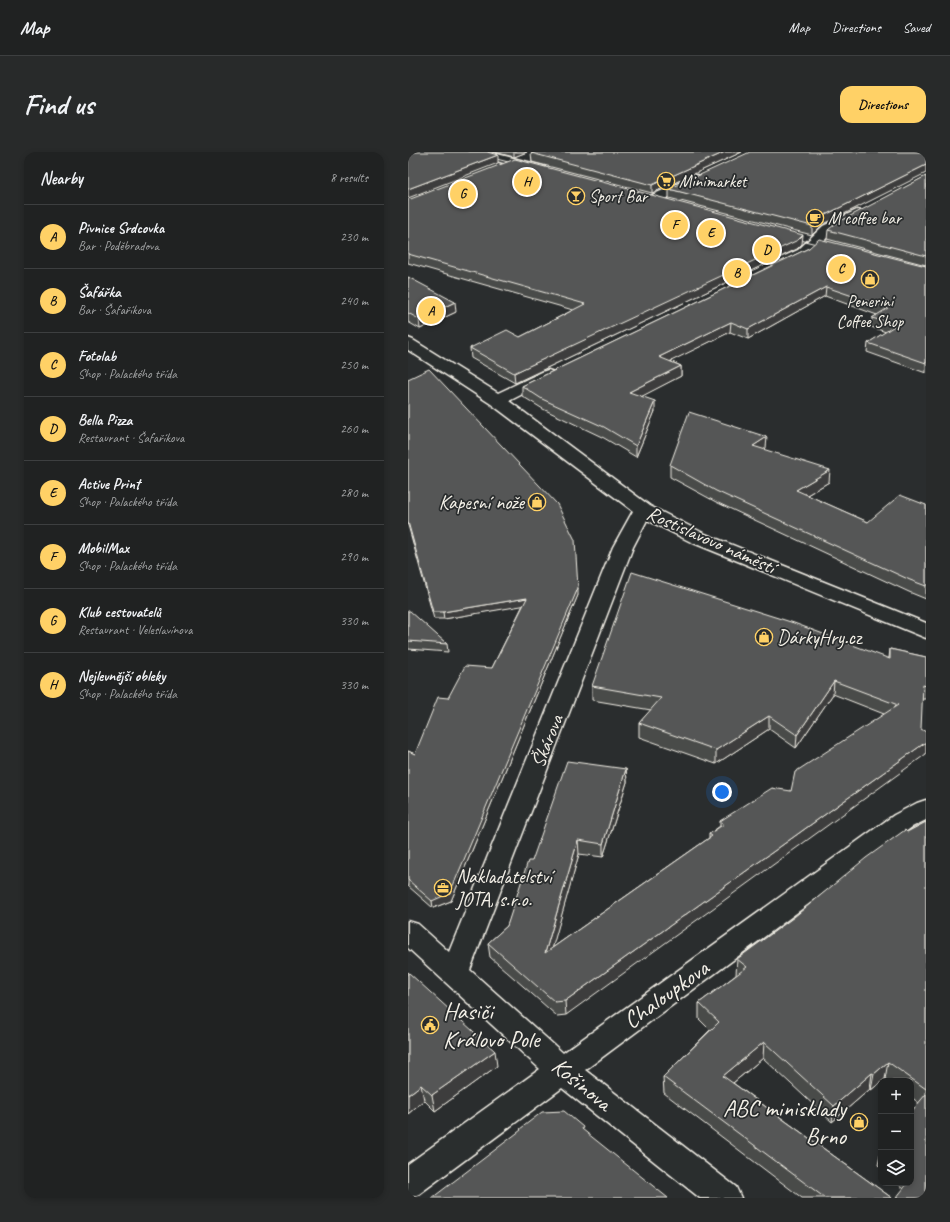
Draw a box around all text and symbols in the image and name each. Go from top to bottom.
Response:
text: Map [20,16,50,40]
text: Map [789,19,810,36]
text: Directions [832,19,881,36]
text: Saved [903,19,930,36]
button: Directions [840,86,926,123]
text: Find us [24,87,94,122]
pin: H [514,167,540,197]
text: Nearby [40,168,83,189]
text: 8 results [330,170,368,186]
supermarket icon: Minimarket [656,171,676,191]
place label: Minimarket [679,171,749,192]
pin: G [450,179,476,209]
bar icon: Sport Bar [566,186,586,206]
place label: Sport Bar [589,186,649,207]
cafe icon: M coffee bar [805,208,825,228]
place label: M coffee bar [828,208,903,229]
pin: F [662,210,688,240]
pin: E [698,218,724,248]
text: Pivnice Srdcovka [78,219,164,238]
text: A [50,229,56,245]
text: 230 m [340,229,368,245]
pin: D [754,235,780,265]
text: Bar · Poděbradova [78,238,159,254]
pin: C [828,254,854,284]
pin: B [724,258,750,288]
shop icon: Penerini Coffee Shop [860,269,880,289]
text: Šafářka [78,283,121,302]
place label: Penerini Coffee Shop [837,291,905,332]
text: B [50,293,56,309]
text: 240 m [340,293,368,309]
pin: A [418,296,444,326]
text: Bar · Šafaříkova [78,302,151,318]
text: Fotolab [78,347,116,366]
text: C [50,357,56,373]
text: 250 m [340,357,368,373]
text: Shop · Palackého třída [78,366,177,382]
text: Bella Pizza [78,411,132,430]
text: D [49,421,57,437]
text: 260 m [340,421,368,437]
text: Restaurant · Šafaříkova [78,430,184,446]
text: Active Print [78,475,140,494]
text: E [50,485,56,501]
text: 280 m [340,485,368,501]
place label: Kapesní nože [439,490,525,515]
shop icon: Kapesní nože [527,492,547,512]
text: Shop · Palackého třída [78,494,177,510]
street label: Rostislavovo náměstí [643,501,783,581]
text: MobilMax [78,539,129,558]
text: F [50,549,56,565]
text: 290 m [340,549,368,565]
text: Shop · Palackého třída [78,558,177,574]
text: Klub cestovatelů [78,603,161,622]
text: G [50,613,56,629]
text: 330 m [340,613,368,629]
text: Restaurant · Veleslavínova [78,622,192,638]
place label: DárkyHry.cz [777,625,863,650]
shop icon: DárkyHry.cz [754,627,774,647]
text: Nejlevnější obleky [78,667,165,686]
text: H [49,677,57,693]
text: 330 m [340,677,368,693]
text: Shop · Palackého třída [78,686,177,702]
street label: Škárova [525,709,570,771]
your location [712,782,732,802]
place label: Nakladatelství JOTA, s.r.o. [455,864,556,912]
office icon: Nakladatelství JOTA, s.r.o. [433,878,453,898]
street label: Chaloupkova [617,952,716,1035]
place label: Hasiči Královo Pole [443,996,542,1054]
public building icon: Hasiči Královo Pole [420,1015,440,1035]
street label: Košinova [546,1051,620,1119]
map controls [878,1078,914,1186]
button: + [878,1078,914,1114]
place label: ABC minisklady Brno [723,1093,848,1151]
shop icon: ABC minisklady Brno [849,1112,869,1132]
button: − [878,1114,914,1150]
button: layers [878,1150,914,1186]

